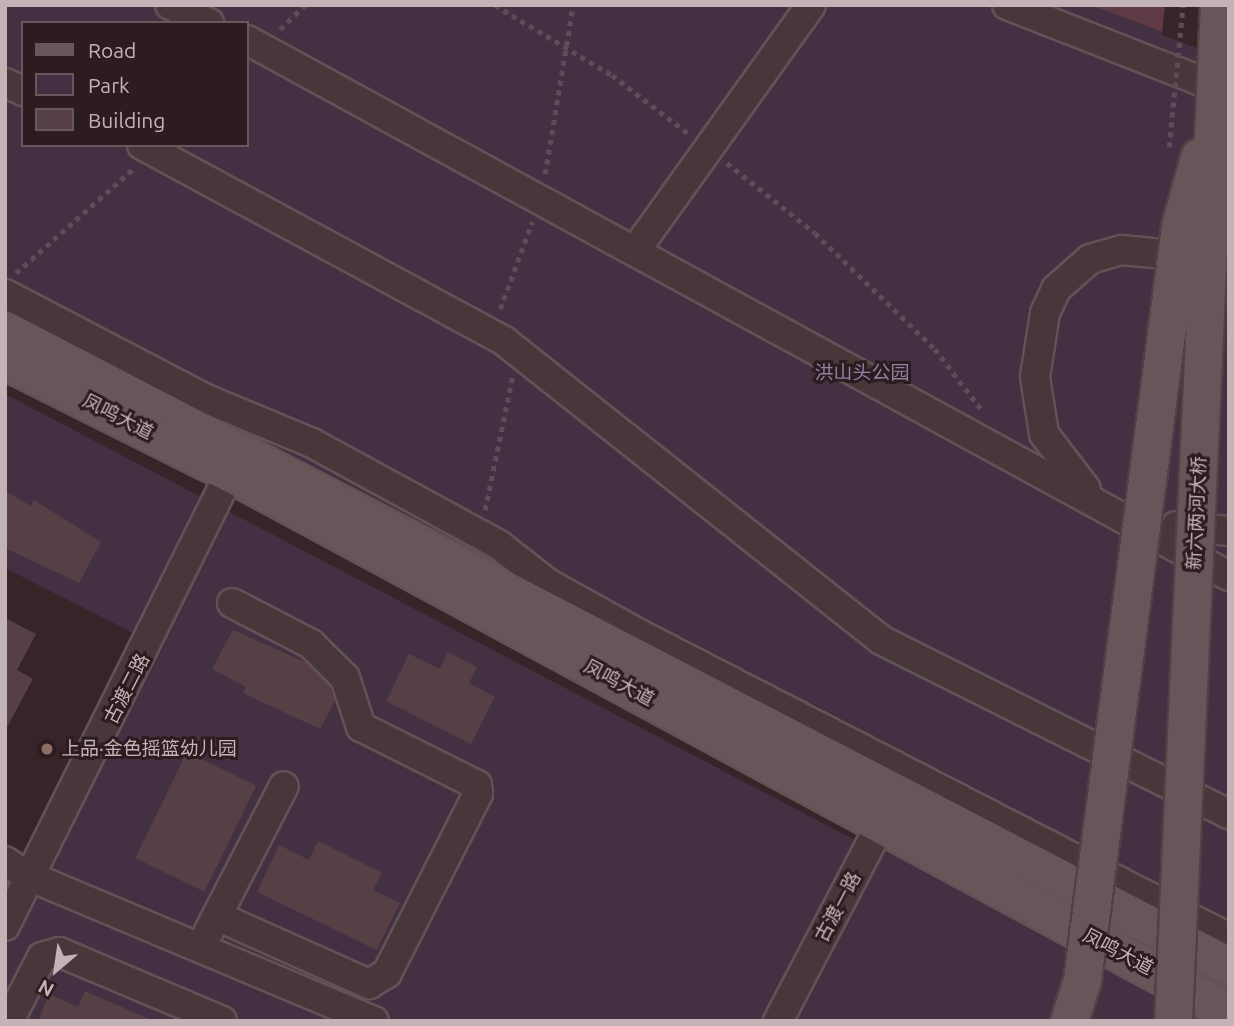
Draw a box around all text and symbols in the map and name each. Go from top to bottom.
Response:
legend [21,21,248,147]
text: Road [88,38,136,62]
text: Park [88,73,130,97]
text: Building [88,108,165,132]
park label: 洪山头公园 [815,362,909,384]
street label: 凤鸣大道 [79,390,157,444]
street label: 新六两河大桥 [1183,455,1211,571]
street label: 古渡二路 [100,650,154,728]
street label: 凤鸣大道 [580,655,658,711]
place label: 上品·金色摇篮幼儿园 [61,738,237,760]
marker: 上品·金色摇篮幼儿园 [39,741,55,757]
street label: 古渡一路 [810,868,866,946]
street label: 凤鸣大道 [1079,924,1157,980]
north arrow [21,935,91,1005]
text: N [34,975,57,1001]

